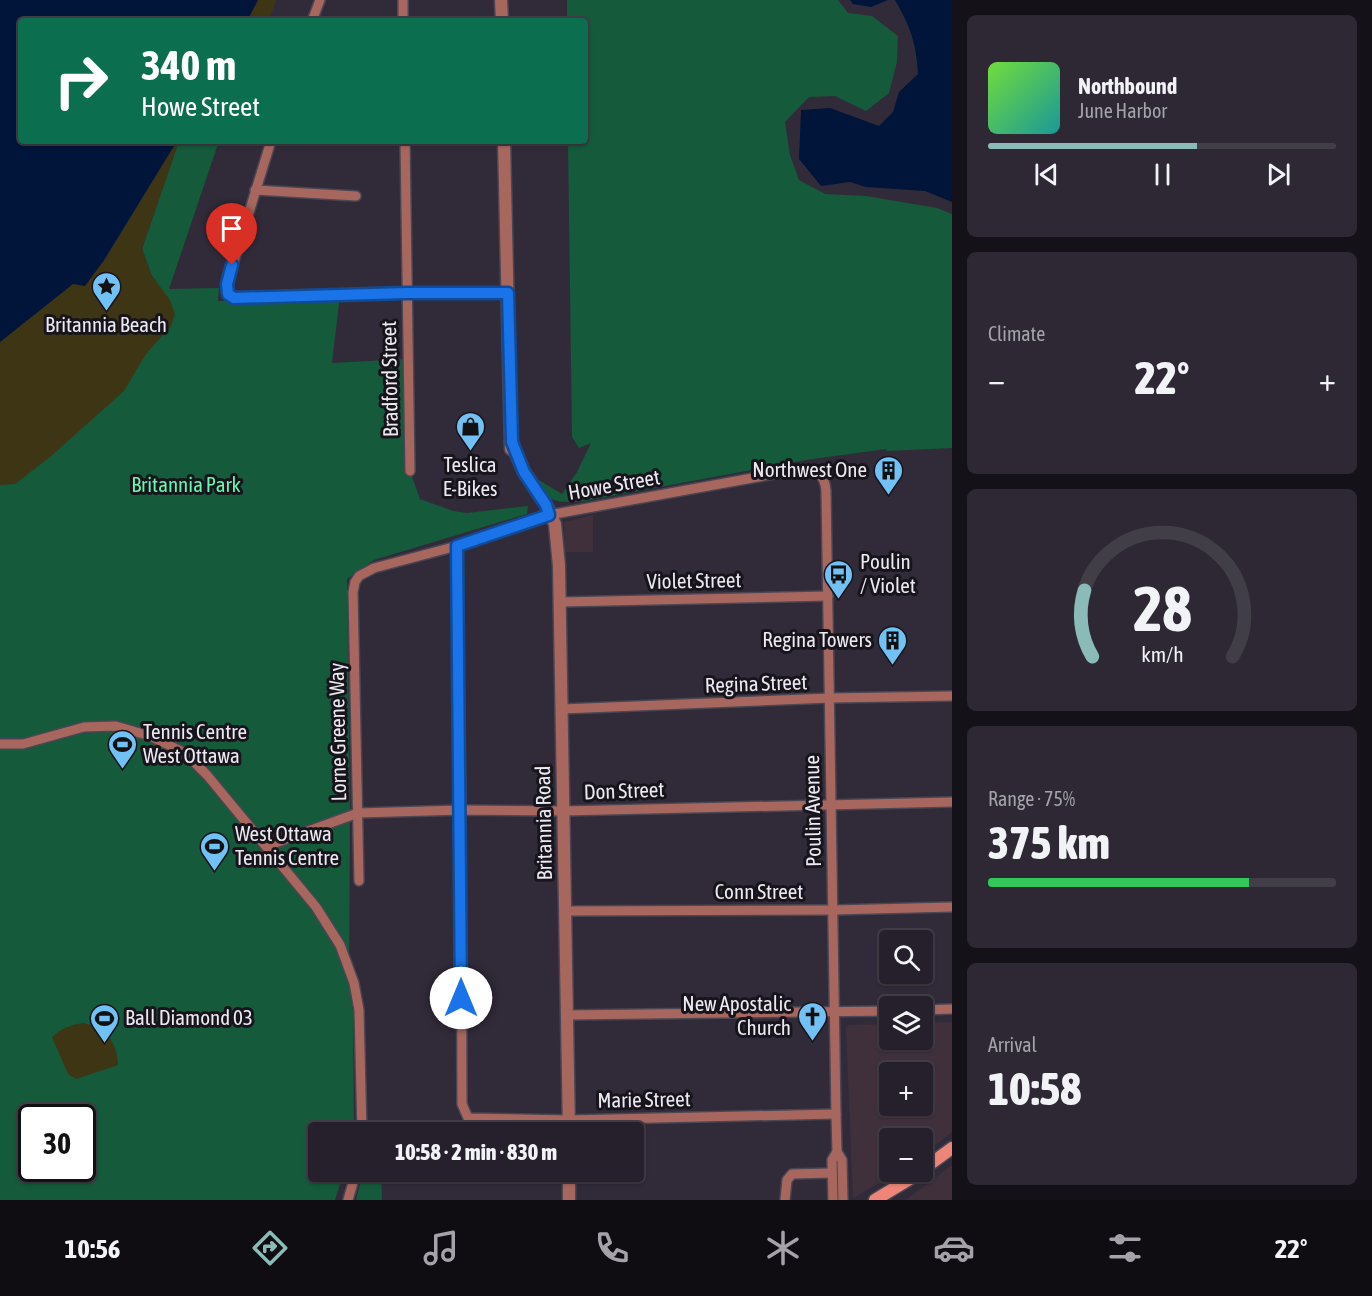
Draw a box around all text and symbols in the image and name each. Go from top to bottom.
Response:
text: 340 m [141,41,236,89]
icon: right [42,42,120,120]
text: Northbound [1078,73,1177,99]
text: Howe Street [141,91,260,122]
text: June Harbor [1078,99,1167,122]
icon: previous [1030,158,1063,191]
icon: pause [1146,158,1179,191]
icon: next [1262,158,1295,191]
pin [206,203,257,265]
icon: arrive [215,212,248,245]
place icon: Britannia Beach [90,270,122,312]
place label: Britannia Beach [45,312,167,336]
street label: Bradford Street [376,321,402,437]
text: Climate [988,322,1045,345]
text: 22° [1135,352,1189,404]
text: − [988,360,1005,398]
text: + [1319,360,1336,398]
shop icon: Teslica E-Bikes [454,410,486,452]
place label: Teslica E-Bikes [443,452,497,500]
building icon: Northwest One [872,454,904,496]
place label: Northwest One [752,457,867,481]
street label: Howe Street [566,464,662,504]
park label: Britannia Park [131,472,241,496]
place label: Poulin / Violet [860,549,916,597]
bus stop icon: Poulin / Violet [823,558,855,600]
street label: Violet Street [646,567,742,593]
text: 28 [1133,573,1191,644]
building icon: Regina Towers [877,624,909,666]
place label: Regina Towers [762,627,872,651]
text: km/h [1141,642,1183,667]
street label: Lorne Greene Way [324,662,350,802]
street label: Regina Street [704,669,808,697]
place label: Tennis Centre West Ottawa [143,719,247,767]
sports icon: Tennis Centre West Ottawa [106,728,138,770]
street label: Poulin Avenue [799,755,825,867]
street label: Britannia Road [530,765,556,881]
street label: Don Street [583,777,665,803]
text: Range · 75% [988,787,1075,810]
text: 375 km [988,817,1110,869]
place label: West Ottawa Tennis Centre [235,821,339,869]
sports icon: West Ottawa Tennis Centre [198,830,230,872]
street label: Conn Street [715,879,803,903]
map controls [879,930,933,1182]
button: search [879,930,933,984]
position arrow [429,966,493,1030]
place label: New Apostalic Church [682,991,791,1039]
button: layers [879,996,933,1050]
church icon: New Apostalic Church [796,1000,828,1042]
sports icon: Ball Diamond 03 [88,1002,120,1044]
place label: Ball Diamond 03 [125,1005,253,1029]
text: Arrival [988,1033,1037,1056]
button: + [879,1062,933,1116]
text: 10:58 [988,1063,1082,1115]
street label: Marie Street [597,1086,691,1112]
speed limit sign: 30 [18,1104,96,1182]
button: − [879,1128,933,1182]
text: 10:58 · 2 min · 830 m [395,1139,557,1165]
icon: directions [249,1227,291,1269]
icon: music [420,1227,462,1269]
icon: phone [591,1227,633,1269]
icon: climate [762,1227,804,1269]
icon: car [933,1227,975,1269]
icon: filters [1104,1227,1146,1269]
text: 10:56 [64,1233,121,1264]
text: 22° [1275,1233,1308,1264]

